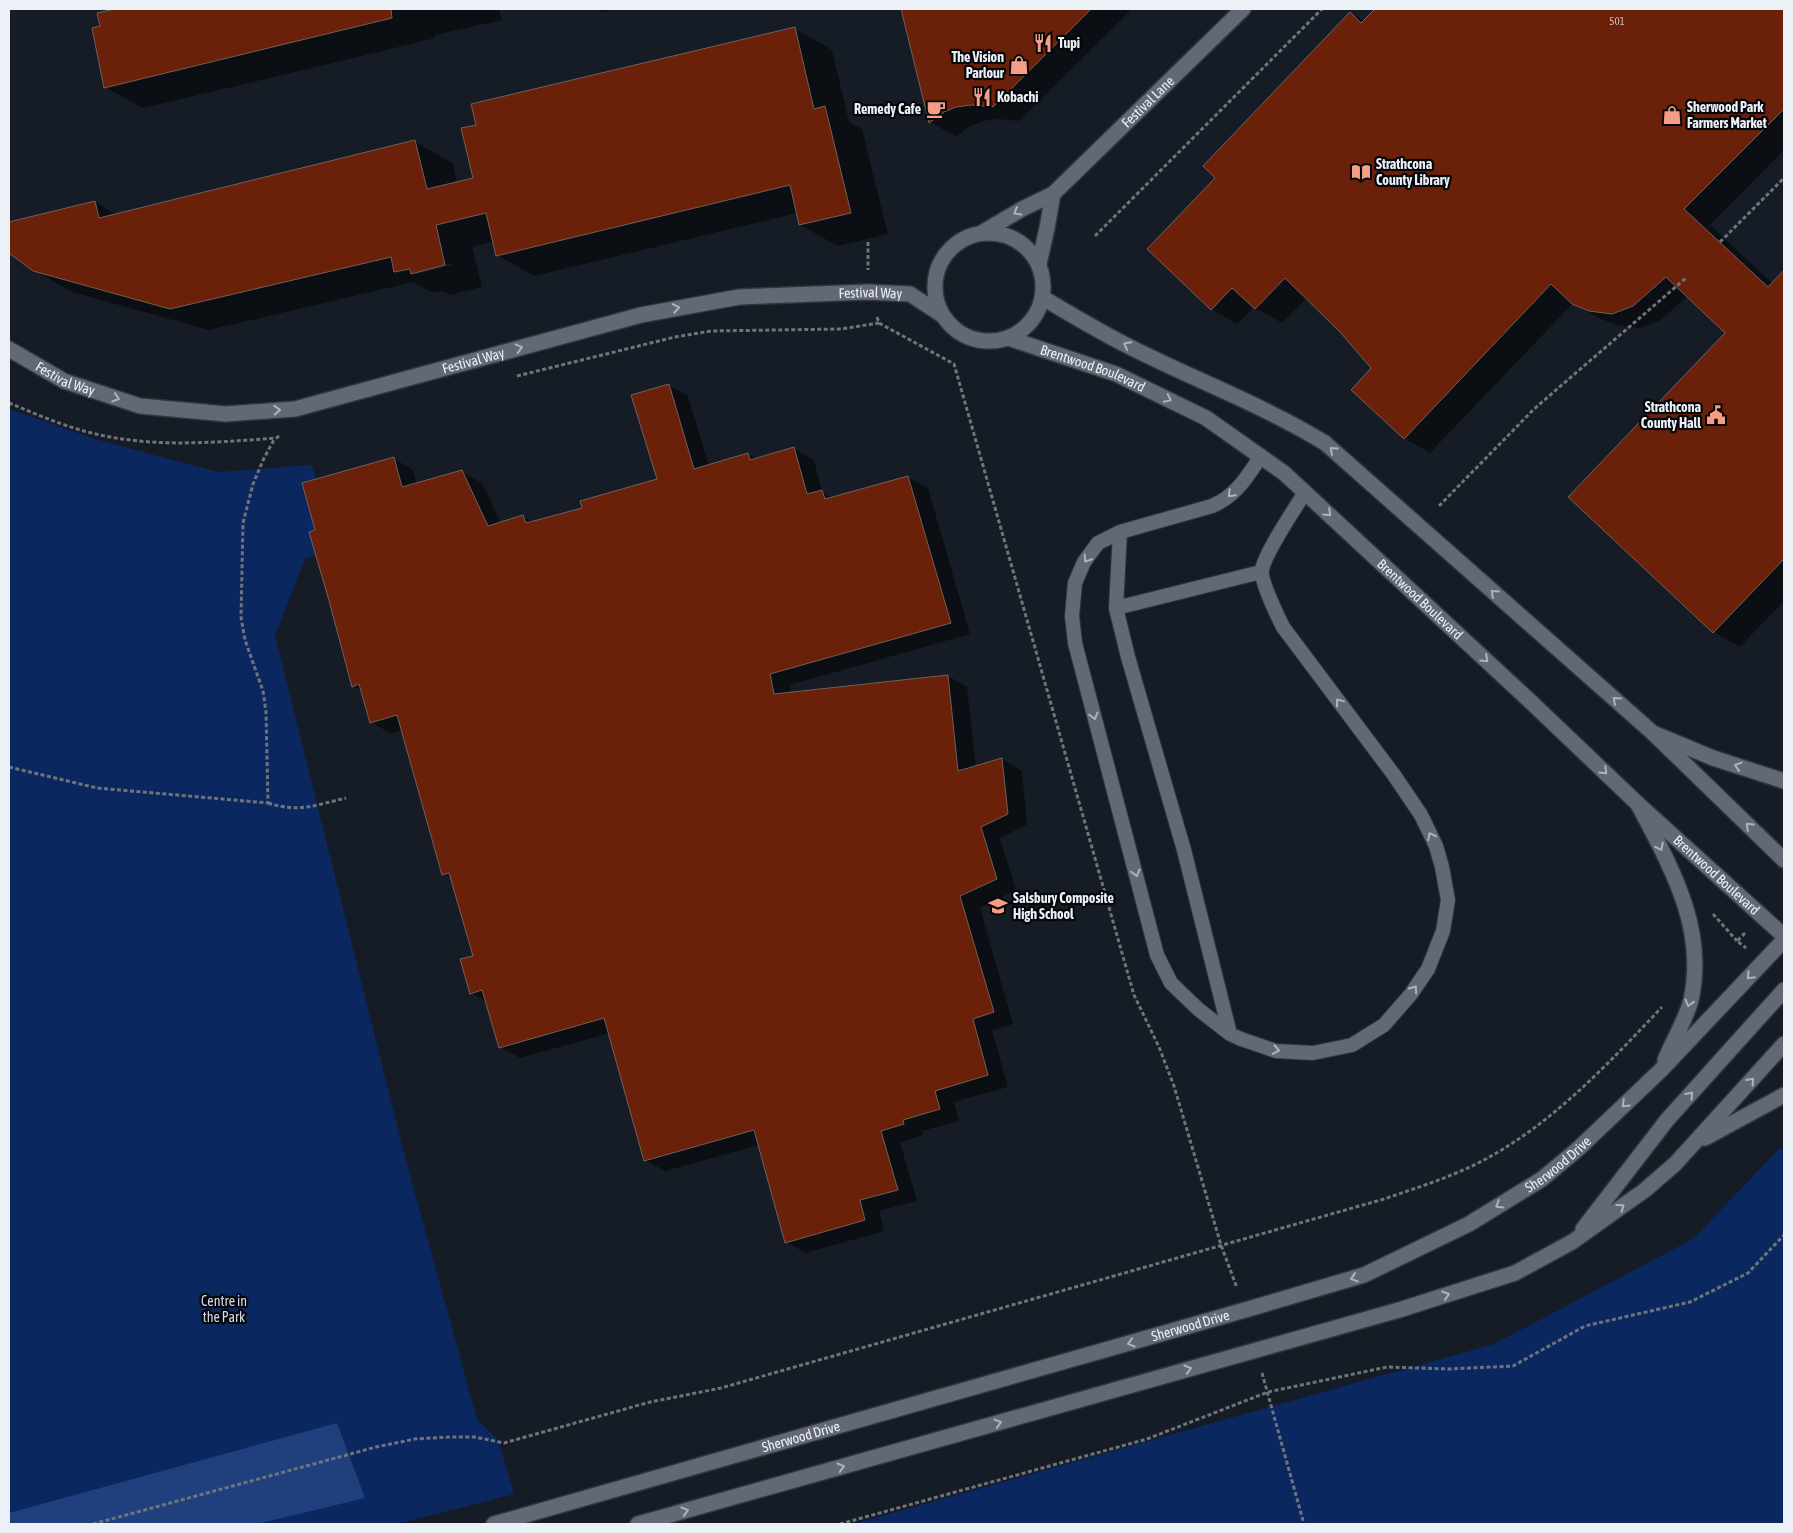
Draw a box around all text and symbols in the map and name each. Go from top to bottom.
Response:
house number: 501 [1609,15,1625,27]
restaurant icon: Tupi [1032,32,1054,54]
place label: Tupi [1058,35,1080,51]
place label: The Vision Parlour [951,49,1005,81]
shop icon: The Vision Parlour [1008,54,1030,76]
street label: Festival Lane [1118,73,1177,131]
restaurant icon: Kobachi [971,86,993,108]
place label: Kobachi [997,89,1039,105]
cafe icon: Remedy Cafe [925,98,947,120]
place label: Sherwood Park Farmers Market [1687,99,1767,131]
place label: Remedy Cafe [854,101,921,117]
shop icon: Sherwood Park Farmers Market [1661,104,1683,126]
place label: Strathcona County Library [1376,156,1450,188]
library icon: Strathcona County Library [1350,161,1372,183]
one-way arrow [1014,206,1023,216]
street label: Festival Way [838,284,903,302]
one-way arrow [672,304,681,314]
street label: Brentwood Boulevard [1038,341,1148,395]
one-way arrow [1123,341,1132,351]
street label: Festival Way [440,344,506,377]
one-way arrow [514,344,522,354]
street label: Festival Way [33,358,97,399]
one-way arrow [112,392,120,402]
one-way arrow [1163,393,1172,403]
place label: Strathcona County Hall [1641,399,1701,431]
public building icon: Strathcona County Hall [1705,404,1727,426]
one-way arrow [273,405,281,416]
one-way arrow [1330,447,1339,456]
one-way arrow [1228,488,1237,497]
one-way arrow [1322,507,1331,516]
one-way arrow [1084,553,1093,563]
street label: Brentwood Boulevard [1374,556,1466,643]
one-way arrow [1491,590,1500,599]
one-way arrow [1480,653,1489,662]
one-way arrow [1613,697,1622,706]
one-way arrow [1337,699,1345,708]
one-way arrow [1089,711,1099,719]
one-way arrow [1734,762,1742,772]
one-way arrow [1598,765,1607,774]
one-way arrow [1746,823,1755,832]
one-way arrow [1427,832,1437,841]
street label: Brentwood Boulevard [1670,832,1763,918]
one-way arrow [1654,842,1664,851]
one-way arrow [1130,869,1140,877]
place label: Salsbury Composite High School [1013,890,1114,922]
school or university icon: Salsbury Composite High School [987,895,1009,917]
one-way arrow [1747,970,1756,979]
one-way arrow [1408,985,1417,994]
one-way arrow [1685,998,1695,1006]
one-way arrow [1271,1044,1280,1055]
one-way arrow [1745,1078,1754,1087]
one-way arrow [1684,1091,1693,1100]
one-way arrow [1622,1098,1631,1107]
street label: Sherwood Drive [1522,1133,1594,1196]
one-way arrow [1496,1199,1505,1209]
one-way arrow [1615,1205,1624,1213]
one-way arrow [1351,1272,1359,1282]
one-way arrow [1441,1291,1449,1301]
park label: Centre in the Park [201,1293,247,1325]
street label: Sherwood Drive [1149,1307,1231,1344]
one-way arrow [1127,1337,1136,1347]
one-way arrow [1184,1364,1192,1375]
street label: Sherwood Drive [760,1418,842,1455]
one-way arrow [993,1418,1001,1428]
one-way arrow [837,1462,845,1472]
one-way arrow [681,1506,690,1517]

